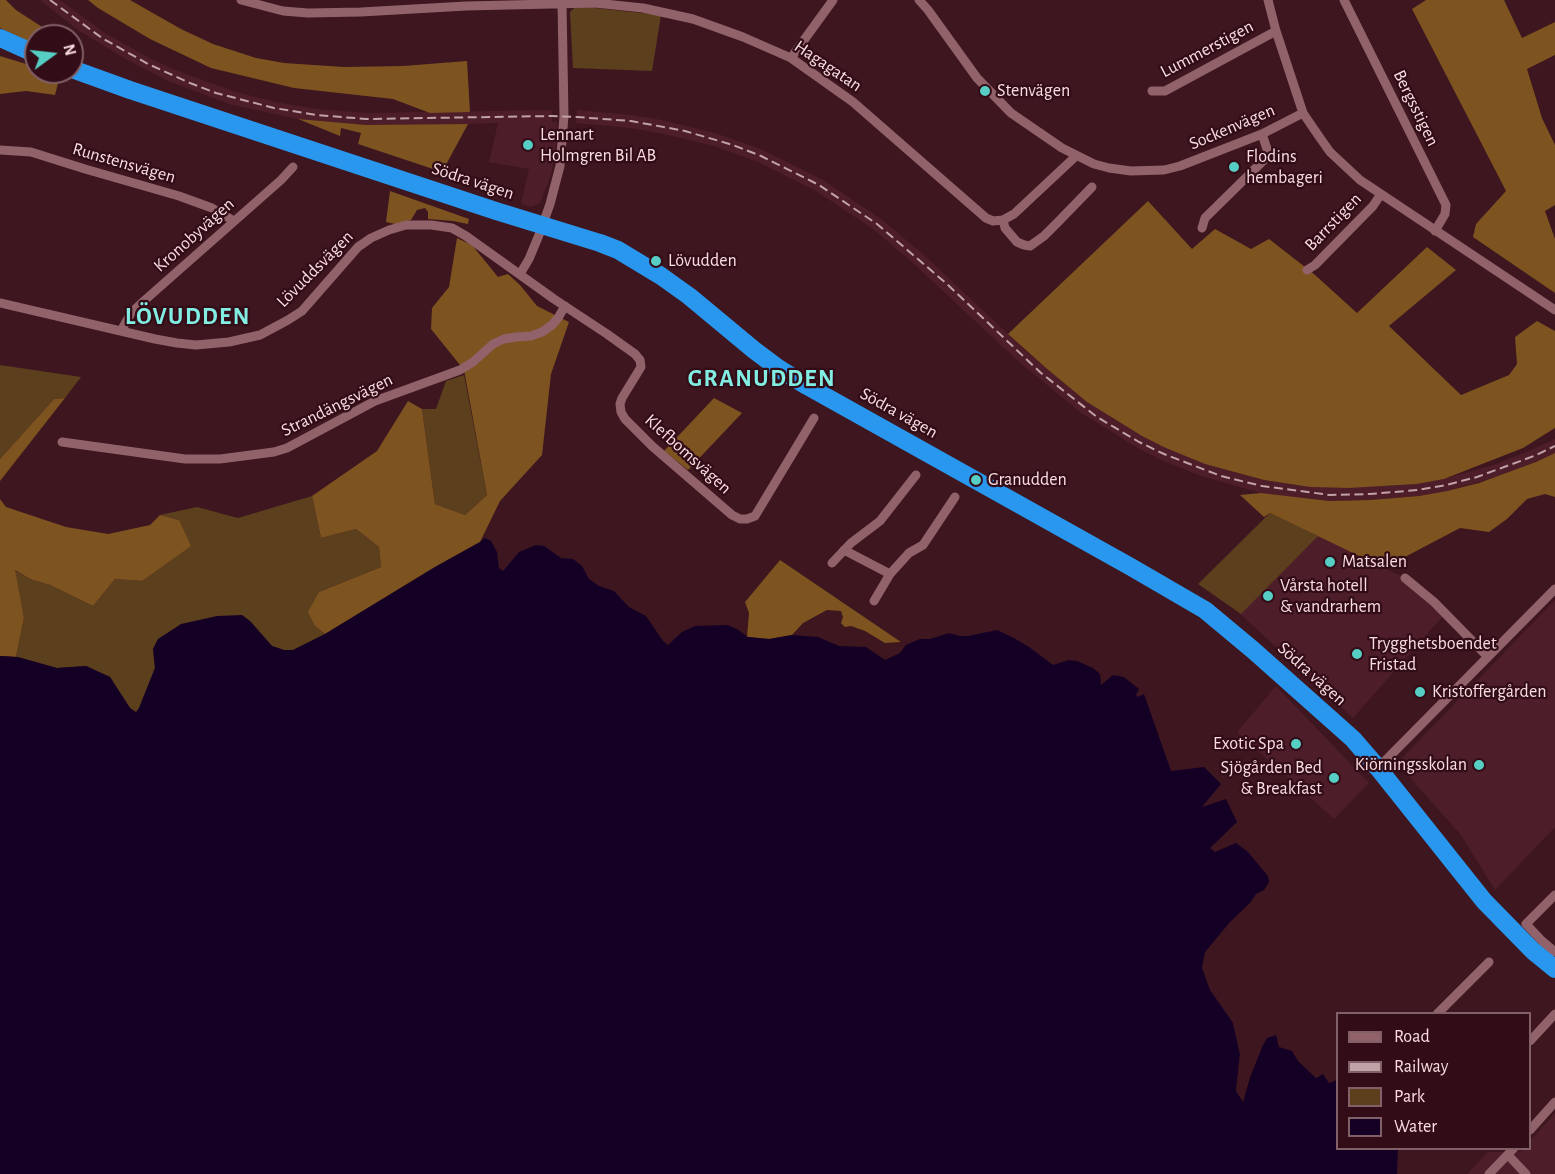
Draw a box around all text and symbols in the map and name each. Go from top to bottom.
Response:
street label: Lummerstigen [1157,15,1257,83]
north arrow [24,24,84,84]
street label: Hagagatan [790,35,866,97]
text: N [60,42,79,57]
street label: Bergsstigen [1388,66,1444,150]
place label: Stenvägen [997,80,1070,102]
marker: Stenvägen [978,84,992,98]
street label: Sockenvägen [1186,99,1278,155]
place label: Lennart Holmgren Bil AB [540,124,656,166]
street label: Runstensvägen [70,138,178,188]
marker: Lennart Holmgren Bil AB [521,138,535,152]
place label: Flodins hembageri [1246,146,1323,188]
street label: Södra vägen [429,158,517,204]
marker: Flodins hembageri [1227,160,1241,174]
street label: Barrstigen [1300,188,1366,256]
street label: Kronobyvägen [149,193,239,277]
street label: Lövuddsvägen [272,226,358,312]
place label: Lövudden [668,250,737,272]
marker: Lövudden [649,254,663,268]
district label: LÖVUDDEN [125,303,251,331]
district label: GRANUDDEN [688,365,836,393]
street label: Strandängsvägen [278,369,396,441]
street label: Södra vägen [857,383,941,443]
street label: Klefbomsvägen [640,409,736,499]
place label: Granudden [988,469,1067,491]
marker: Granudden [969,473,983,487]
place label: Matsalen [1342,551,1407,573]
marker: Matsalen [1323,555,1337,569]
place label: Vårsta hotell & vandrarhem [1280,575,1381,618]
marker: Vårsta hotell & vandrarhem [1261,589,1275,603]
place label: Trygghetsboendet Fristad [1369,633,1497,676]
street label: Södra vägen [1273,637,1351,711]
marker: Trygghetsboendet Fristad [1350,647,1364,661]
place label: Kristoffergården [1432,681,1547,703]
marker: Kristoffergården [1413,685,1427,699]
place label: Exotic Spa [1213,733,1284,755]
marker: Exotic Spa [1289,737,1303,751]
place label: Kiörningsskolan [1355,754,1467,776]
place label: Sjögården Bed & Breakfast [1221,757,1322,800]
marker: Kiörningsskolan [1472,758,1486,772]
marker: Sjögården Bed & Breakfast [1327,771,1341,785]
legend [1336,1012,1531,1150]
text: Road [1394,1028,1430,1046]
text: Railway [1394,1058,1448,1076]
text: Park [1394,1088,1425,1106]
text: Water [1394,1118,1437,1136]

